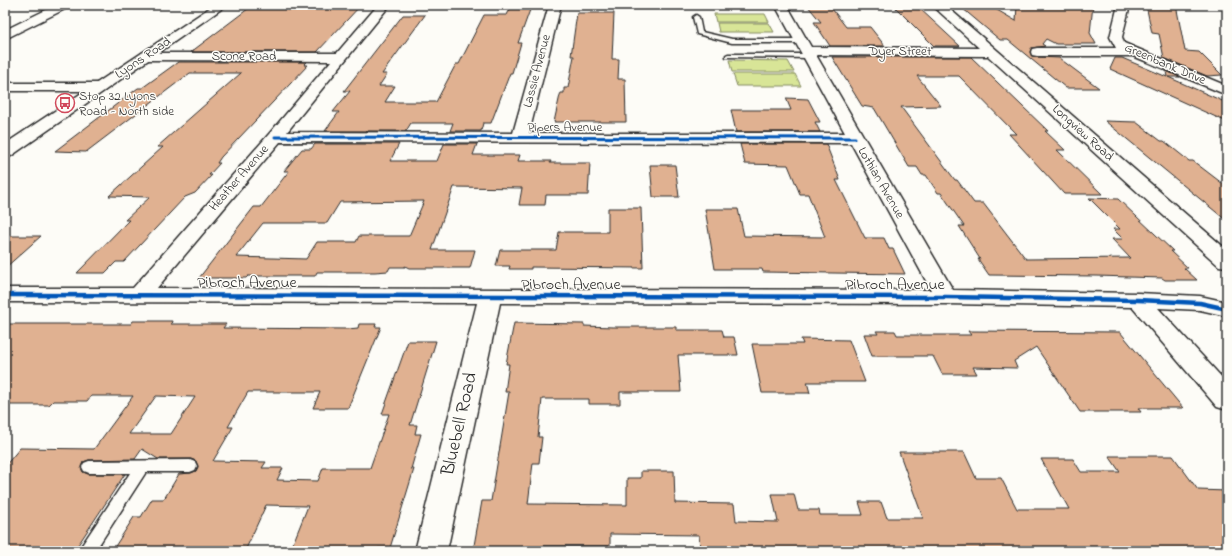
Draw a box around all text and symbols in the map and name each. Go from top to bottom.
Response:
street label: Lyons Road [111,32,176,85]
street label: Lassie Avenue [518,32,556,110]
street label: Greenbank Drive [1121,38,1209,90]
street label: Dyer Street [868,42,932,62]
street label: Scone Road [212,47,277,66]
place label: Stop 32 Lyons Road - North side [79,87,174,121]
bus stop icon: Stop 32 Lyons Road - North side [54,92,76,114]
street label: Longview Road [1047,100,1119,167]
street label: Pipers Avenue [528,118,603,137]
street label: Heather Avenue [205,140,273,216]
street label: Lothian Avenue [853,144,909,223]
street label: Pibroch Avenue [197,271,298,295]
street label: Pibroch Avenue [521,273,622,297]
street label: Pibroch Avenue [845,273,946,297]
street label: Bluebell Road [435,369,485,479]

